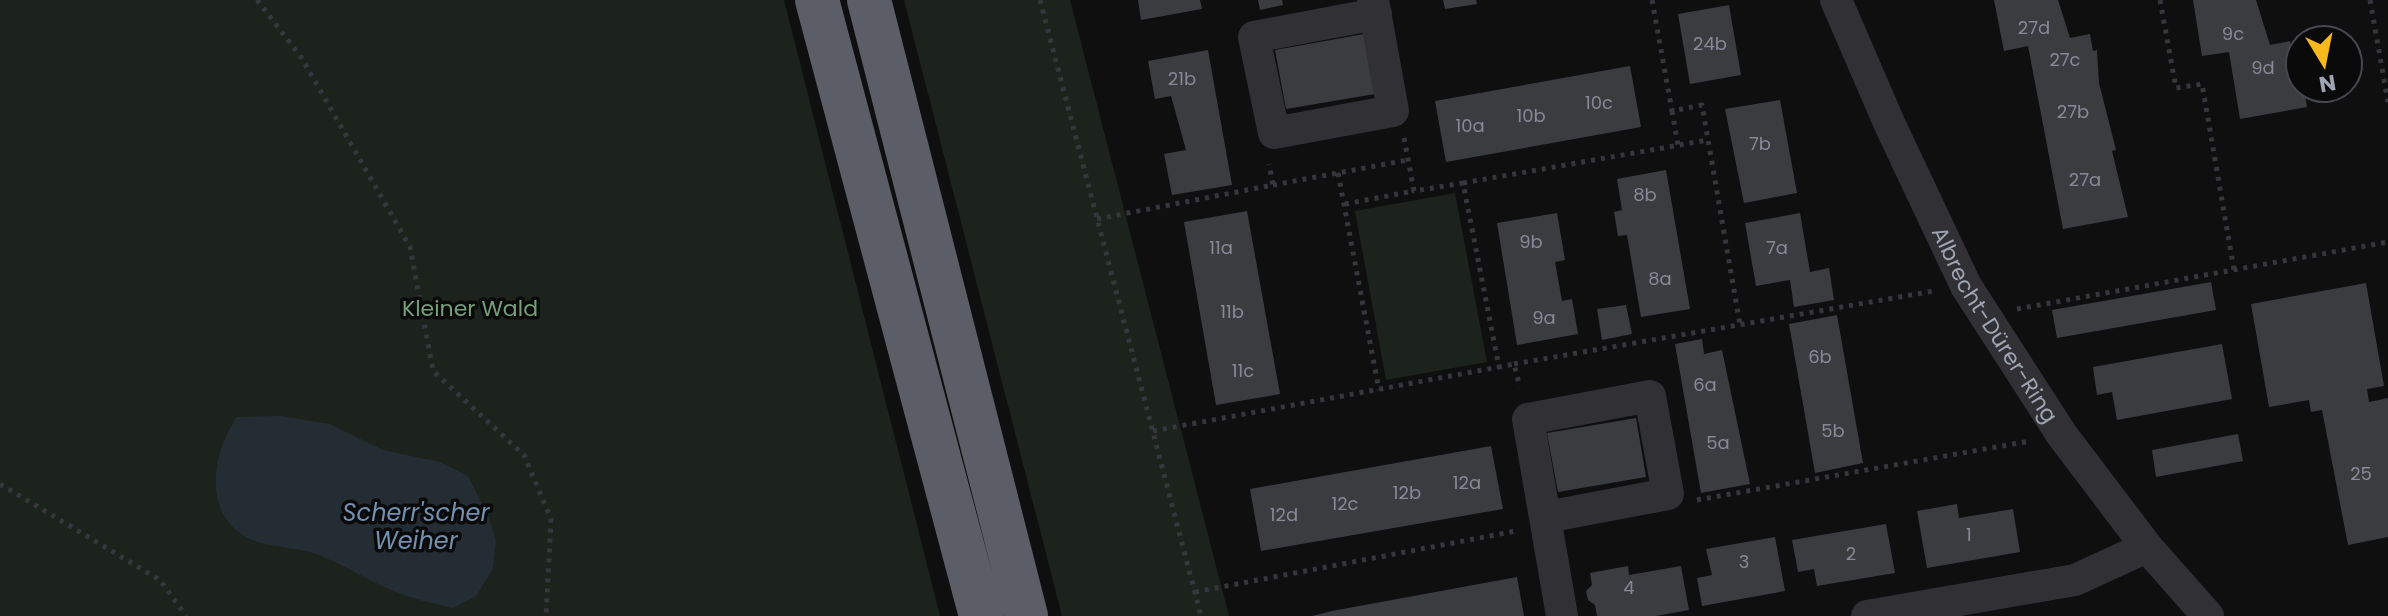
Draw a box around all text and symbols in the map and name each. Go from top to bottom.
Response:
house number: 27d [2018,15,2050,40]
house number: 9c [2222,21,2244,46]
north arrow [2284,24,2364,104]
house number: 24b [1693,31,1727,56]
house number: 27c [2049,47,2081,72]
house number: 9d [2251,55,2275,80]
house number: 21b [1168,66,1196,91]
text: N [2317,67,2338,100]
house number: 10c [1585,90,1613,115]
house number: 27b [2057,99,2089,124]
house number: 10b [1516,103,1546,128]
house number: 10a [1455,113,1485,138]
house number: 7b [1749,131,1771,156]
house number: 27a [2069,167,2101,192]
house number: 8b [1633,182,1657,207]
street label: Albrecht-Dürer-Ring [1924,221,2065,429]
house number: 9b [1519,229,1543,254]
house number: 11a [1209,235,1233,260]
house number: 7a [1766,235,1788,260]
house number: 8a [1648,266,1672,291]
park label: Kleiner Wald [402,293,538,324]
house number: 11b [1220,299,1244,324]
house number: 9a [1532,305,1556,330]
house number: 6b [1808,344,1832,369]
house number: 11c [1232,358,1254,383]
house number: 6a [1693,372,1717,397]
house number: 5b [1821,418,1845,443]
house number: 5a [1706,430,1730,455]
house number: 25 [2350,461,2372,486]
house number: 12a [1453,470,1481,495]
house number: 12b [1393,480,1421,505]
house number: 12c [1331,491,1359,516]
water label: Scherr'scher Weiher [343,496,490,557]
house number: 12d [1270,502,1298,527]
house number: 1 [1966,522,1972,547]
house number: 2 [1846,541,1856,566]
house number: 3 [1739,549,1749,574]
house number: 4 [1623,575,1635,600]

